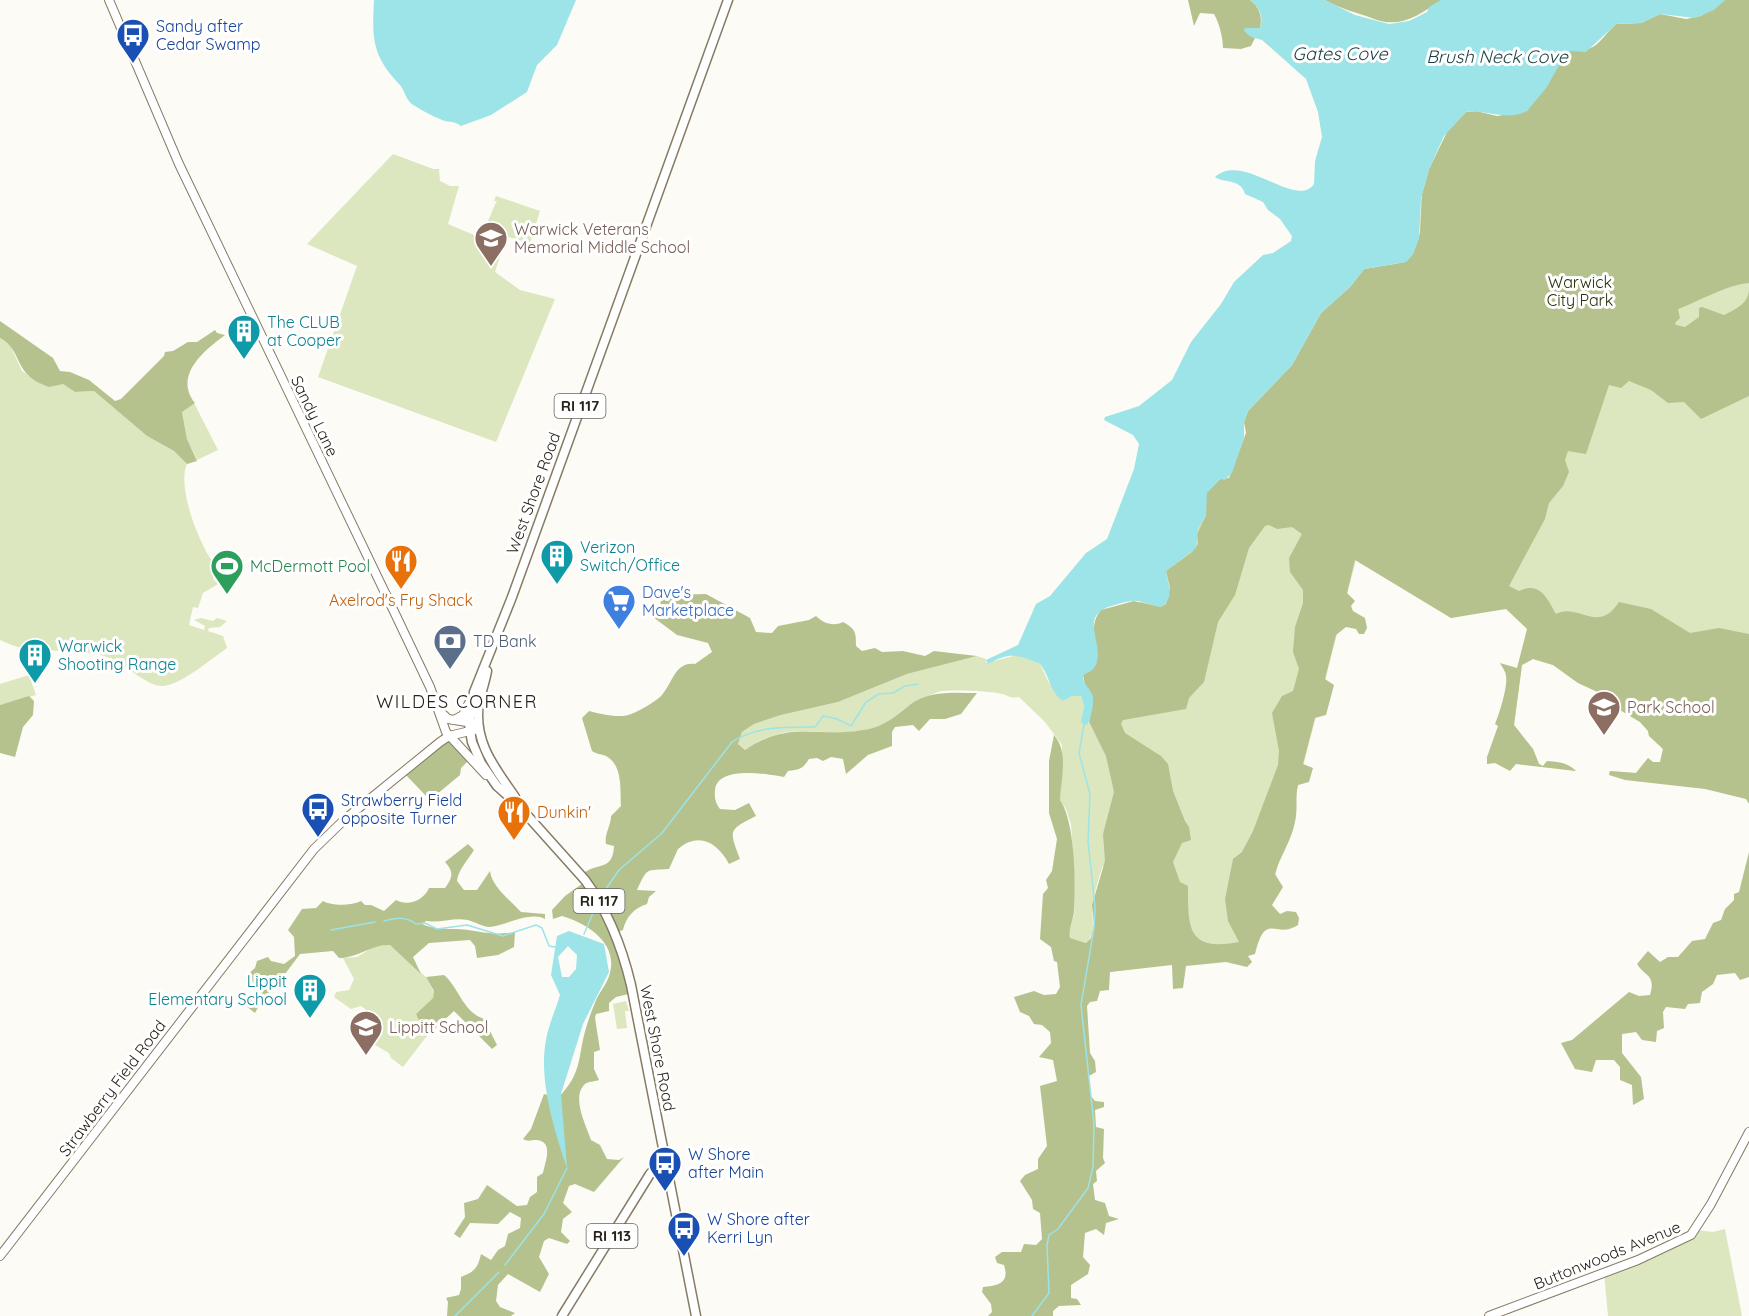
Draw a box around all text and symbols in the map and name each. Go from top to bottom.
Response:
place label: Sandy after Cedar Swamp [156,16,260,54]
bus stop icon: Sandy after Cedar Swamp [115,17,151,64]
water label: Gates Cove [1292,42,1388,65]
water label: Brush Neck Cove [1426,45,1569,68]
place label: Warwick Veterans Memorial Middle School [514,219,690,257]
school or university icon: Warwick Veterans Memorial Middle School [473,220,509,267]
park label: Warwick City Park [1547,272,1613,310]
place label: The CLUB at Cooper [267,312,341,350]
building icon: The CLUB at Cooper [226,313,262,360]
street label: Sandy Lane [287,372,343,460]
road number: RI 117 [554,394,606,418]
street label: West Shore Road [502,429,564,557]
place label: Verizon Switch/Office [580,537,680,575]
building icon: Verizon Switch/Office [539,538,575,585]
restaurant icon: Axelrod's Fry Shack [383,543,419,590]
sports icon: McDermott Pool [209,548,245,595]
place label: McDermott Pool [250,556,370,576]
place label: Dave's Marketplace [642,582,734,620]
supermarket icon: Dave's Marketplace [601,583,637,630]
place label: Axelrod's Fry Shack [329,590,473,610]
bank icon: TD Bank [432,623,468,670]
place label: TD Bank [473,631,536,651]
place label: Warwick Shooting Range [58,636,176,674]
building icon: Warwick Shooting Range [17,637,53,684]
school or university icon: Park School [1586,689,1622,736]
district label: WILDES CORNER [376,690,538,713]
place label: Park School [1627,697,1715,717]
place label: Strawberry Field opposite Turner [341,790,462,828]
bus stop icon: Strawberry Field opposite Turner [300,791,336,838]
restaurant icon: Dunkin' [496,794,532,841]
place label: Dunkin' [537,802,591,822]
road number: RI 117 [574,889,624,913]
place label: Lippit Elementary School [148,971,287,1009]
building icon: Lippit Elementary School [292,972,328,1019]
street label: West Shore Road [636,983,680,1113]
school or university icon: Lippitt School [348,1009,384,1056]
street label: Strawberry Field Road [54,1016,170,1160]
place label: Lippitt School [389,1017,488,1037]
place label: W Shore after Main [688,1144,764,1182]
bus stop icon: W Shore after Main [647,1145,683,1192]
place label: W Shore after Kerri Lyn [707,1209,810,1247]
bus stop icon: W Shore after Kerri Lyn [666,1210,702,1257]
street label: Buttonwoods Avenue [1531,1216,1683,1294]
road number: RI 113 [586,1224,638,1248]

